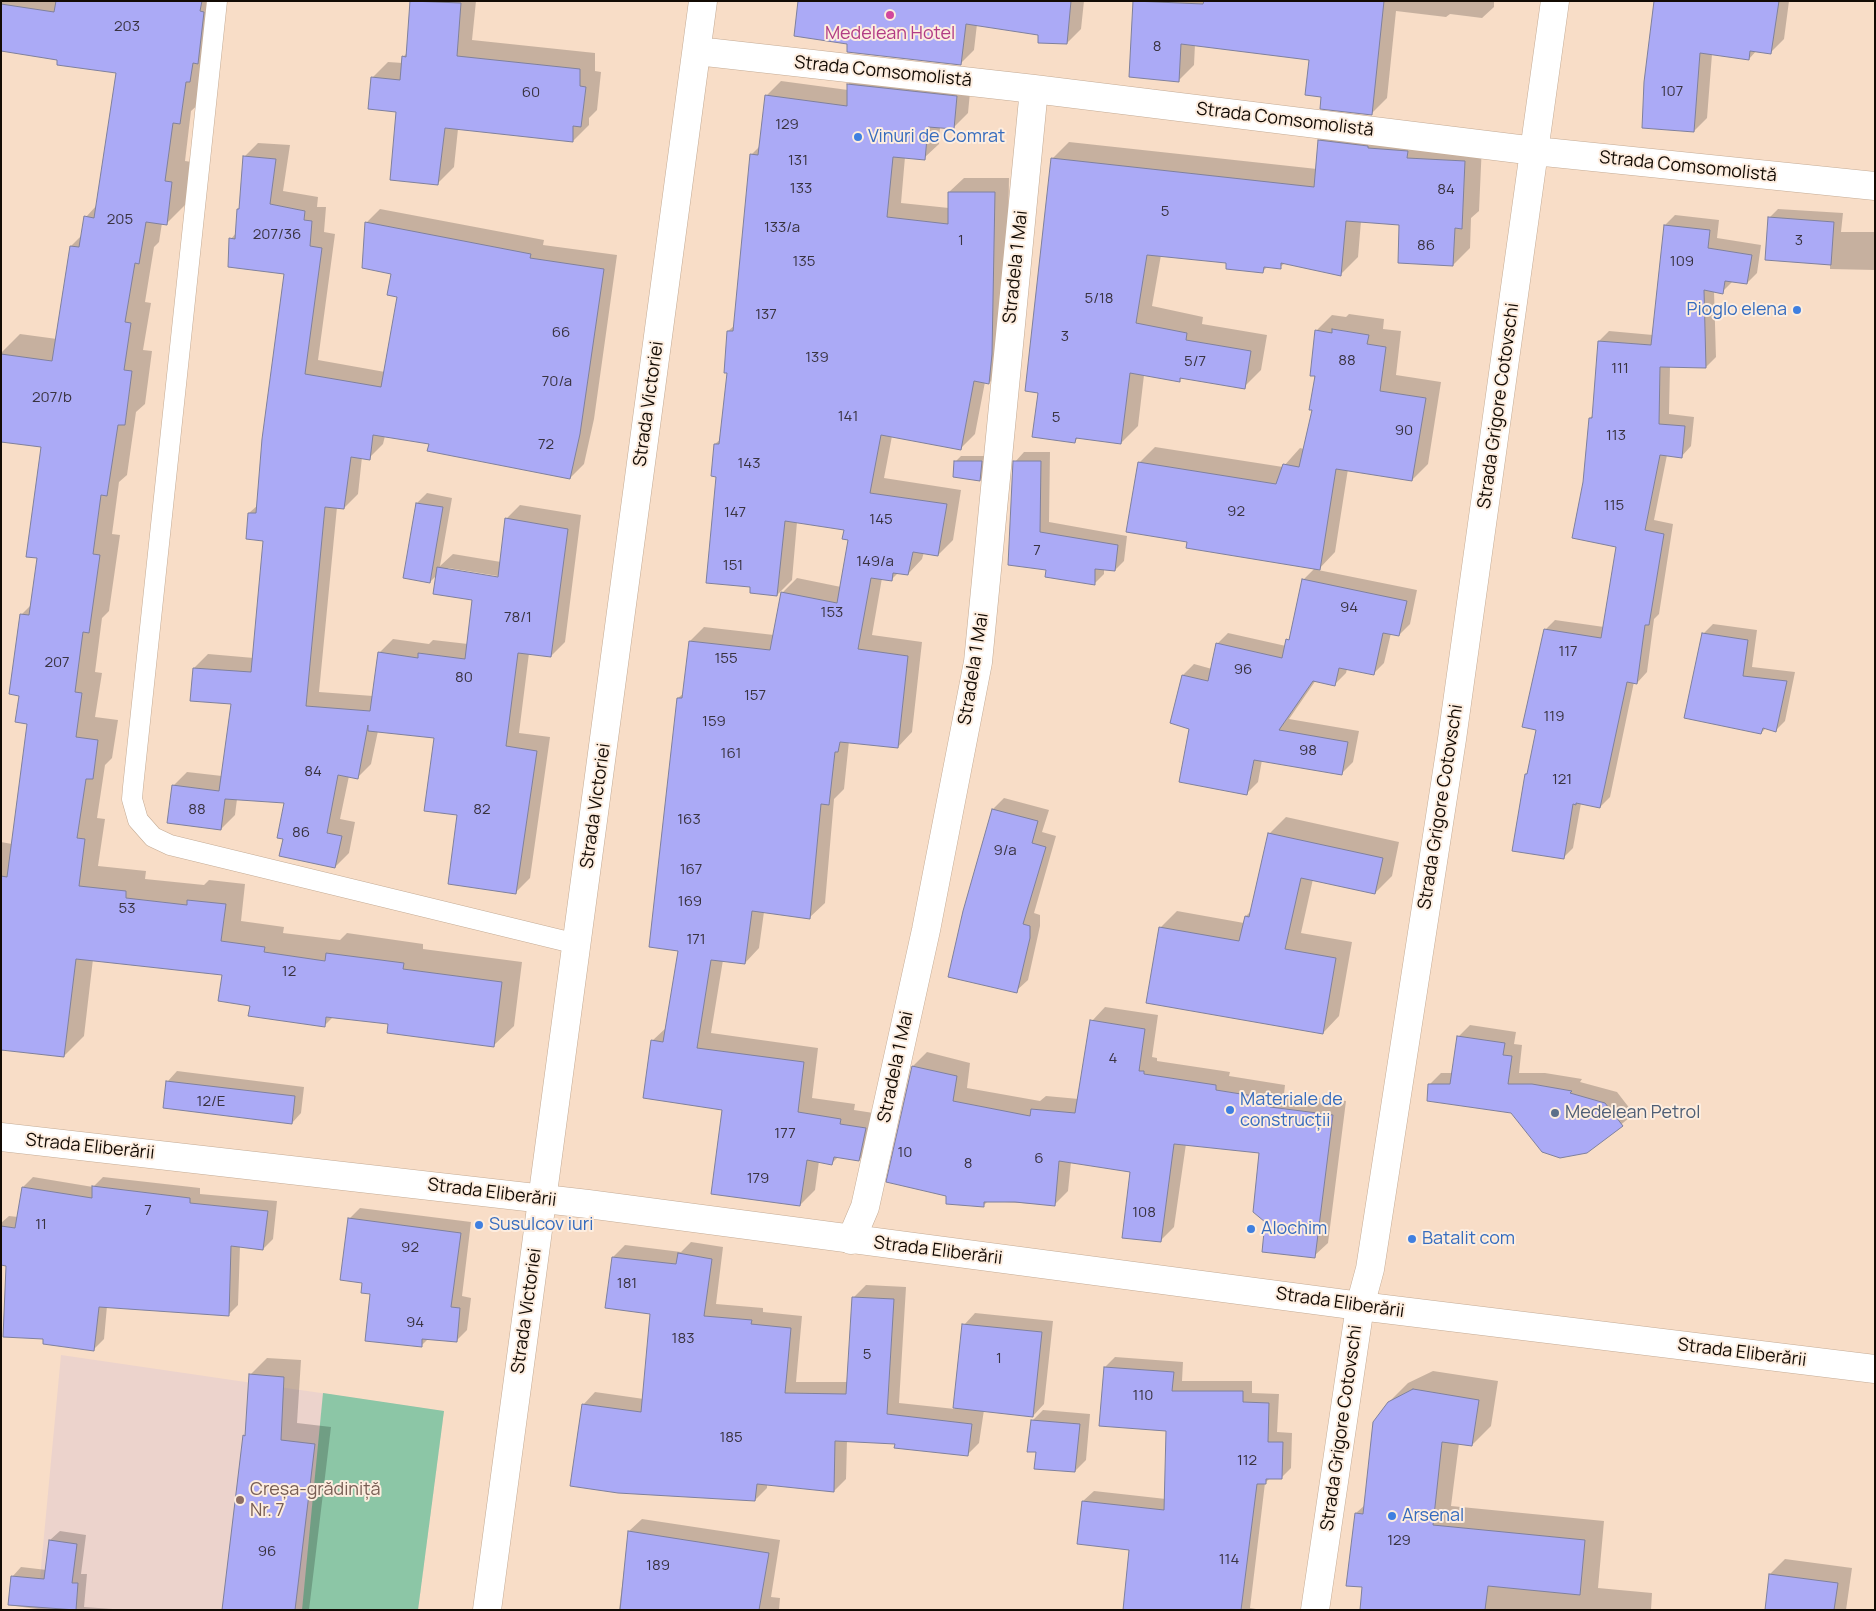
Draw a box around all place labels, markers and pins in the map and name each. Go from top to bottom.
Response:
marker: Medelean Hotel [884,9,896,21]
place label: Medelean Hotel [825,23,955,45]
place label: Vinuri de Comrat [868,126,1005,148]
marker: Vinuri de Comrat [852,131,864,143]
place label: Pioglo elena [1687,299,1787,321]
marker: Pioglo elena [1791,304,1803,316]
place label: Materiale de construcții [1240,1089,1343,1132]
place label: Medelean Petrol [1565,1102,1700,1124]
marker: Materiale de construcții [1224,1104,1236,1116]
marker: Medelean Petrol [1549,1107,1561,1119]
place label: Susulcov iuri [489,1214,593,1236]
place label: Alochim [1261,1218,1327,1240]
marker: Susulcov iuri [473,1219,485,1231]
marker: Alochim [1245,1223,1257,1235]
place label: Batalit com [1422,1228,1515,1250]
marker: Batalit com [1406,1233,1418,1245]
place label: Creșa-grădiniță Nr. 7 [250,1479,380,1522]
marker: Creșa-grădiniță Nr. 7 [234,1494,246,1506]
place label: Arsenal [1402,1505,1464,1527]
marker: Arsenal [1386,1510,1398,1522]

